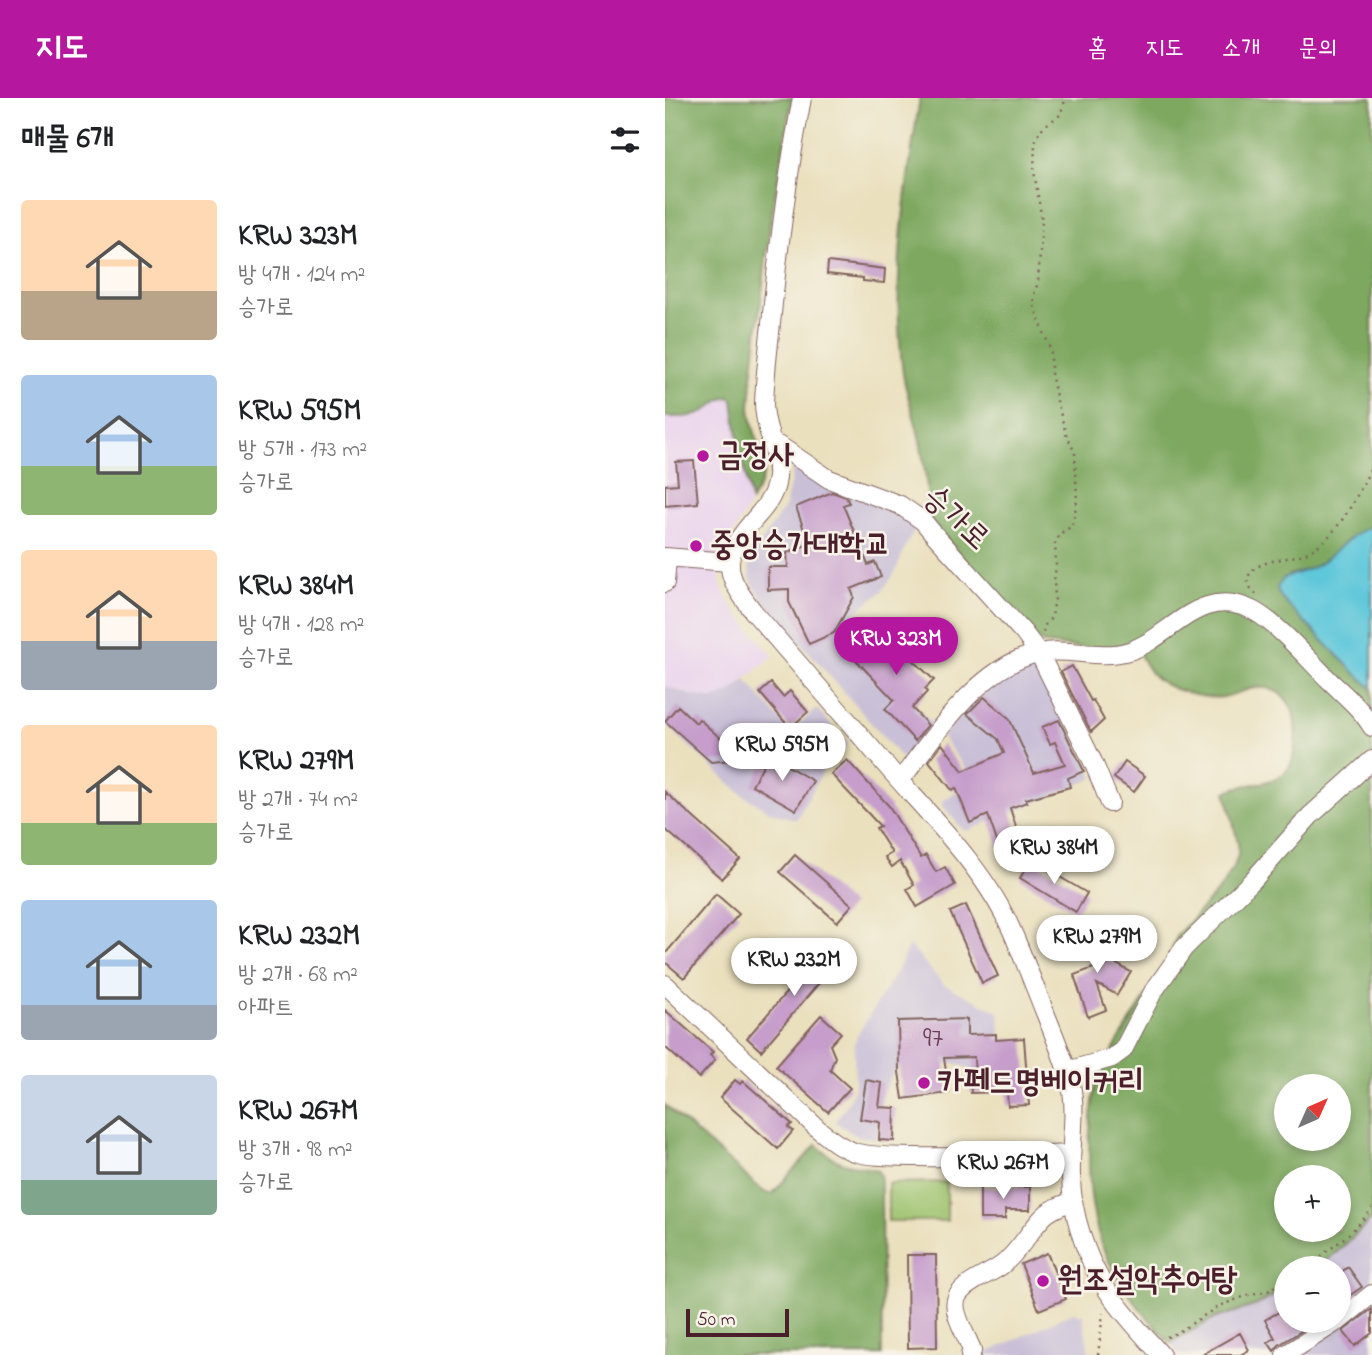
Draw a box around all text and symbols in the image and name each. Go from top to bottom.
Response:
text: 지도 [35,25,88,73]
text: 홈 [1088,32,1107,67]
text: 지도 [1145,32,1184,67]
text: 소개 [1222,32,1260,67]
text: 문의 [1298,32,1337,67]
text: 매물 6개 [21,118,114,162]
icon: filters [606,121,644,159]
text: KRW 323M [238,215,358,259]
icon: home [77,228,161,312]
text: 방 4개 · 124 m² [238,259,365,292]
text: 승가로 [238,292,294,325]
text: KRW 595M [238,390,361,434]
icon: home [77,403,161,487]
place label: 금정사 [717,433,795,480]
text: 방 5개 · 173 m² [238,434,367,467]
marker: 금정사 [695,448,711,464]
text: 승가로 [238,467,294,500]
street label: 승가로 [911,475,999,563]
place label: 중앙승가대학교 [710,523,890,570]
marker: 중앙승가대학교 [688,538,704,554]
text: KRW 384M [238,565,354,609]
icon: home [77,578,161,662]
text: 방 4개 · 128 m² [238,609,364,642]
pin: KRW 323M [824,618,968,677]
text: KRW 323M [850,623,942,656]
text: 승가로 [238,642,294,675]
pin: KRW 595M [710,724,854,783]
text: KRW 595M [735,729,829,762]
text: KRW 279M [238,740,354,784]
icon: home [77,753,161,837]
text: 방 2개 · 74 m² [238,784,358,817]
text: 승가로 [238,817,294,850]
pin: KRW 384M [982,826,1126,886]
text: KRW 384M [1009,832,1099,865]
text: KRW 232M [238,915,360,959]
pin: KRW 279M [1025,916,1169,975]
text: KRW 279M [1052,921,1142,954]
icon: home [77,928,161,1012]
pin: KRW 232M [722,939,866,998]
text: KRW 232M [747,944,841,977]
text: 방 2개 · 68 m² [238,959,358,992]
text: 아파트 [238,992,294,1025]
house number: 97 [923,1019,943,1060]
place label: 카페드명베이커리 [938,1060,1144,1107]
north arrow [1274,1074,1351,1152]
map controls [1274,1074,1351,1333]
marker: 카페드명베이커리 [916,1075,932,1091]
text: KRW 267M [238,1090,359,1134]
icon: home [77,1103,161,1187]
text: 방 3개 · 98 m² [238,1134,353,1167]
pin: KRW 267M [931,1142,1075,1201]
text: KRW 267M [957,1147,1049,1180]
button: + [1274,1165,1351,1242]
text: 승가로 [238,1167,294,1200]
button: − [1274,1256,1351,1333]
place label: 원조설악추어탕 [1057,1258,1238,1305]
marker: 원조설악추어탕 [1035,1273,1051,1289]
scale bar [686,1306,789,1338]
text: 50 m [697,1307,736,1334]

